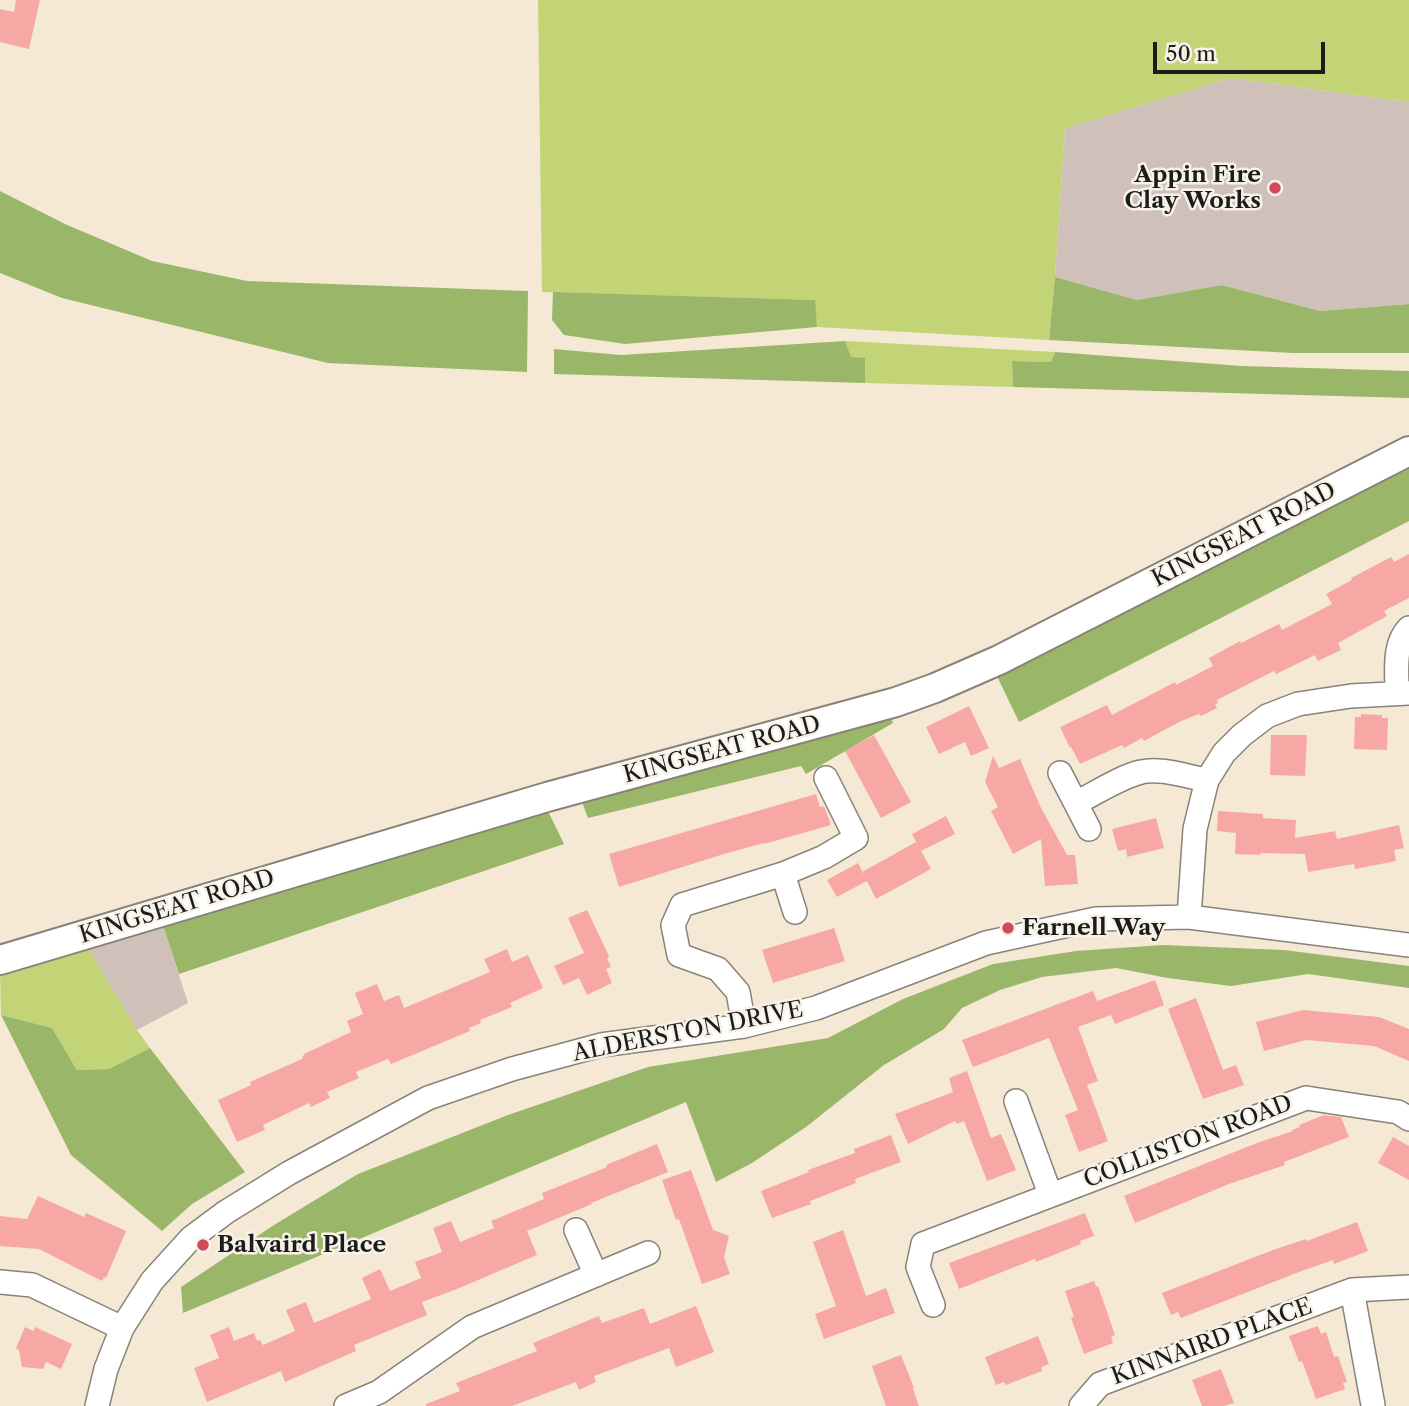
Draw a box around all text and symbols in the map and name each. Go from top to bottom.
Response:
scale bar [1157,28,1328,72]
text: 50 m [1166,41,1216,66]
place label: Appin Fire Clay Works [1125,161,1261,215]
marker: Appin Fire Clay Works [1267,180,1283,196]
street label: KINGSEAT ROAD [1147,477,1341,593]
street label: KINGSEAT ROAD [620,710,824,790]
street label: KINGSEAT ROAD [76,864,278,950]
place label: Farnell Way [1022,914,1165,942]
marker: Farnell Way [1000,920,1016,936]
street label: ALDERSTON DRIVE [570,996,806,1068]
street label: COLLISTON ROAD [1080,1090,1296,1194]
place label: Balvaird Place [217,1231,386,1259]
marker: Balvaird Place [195,1237,211,1253]
street label: KINNAIRD PLACE [1108,1293,1316,1391]

